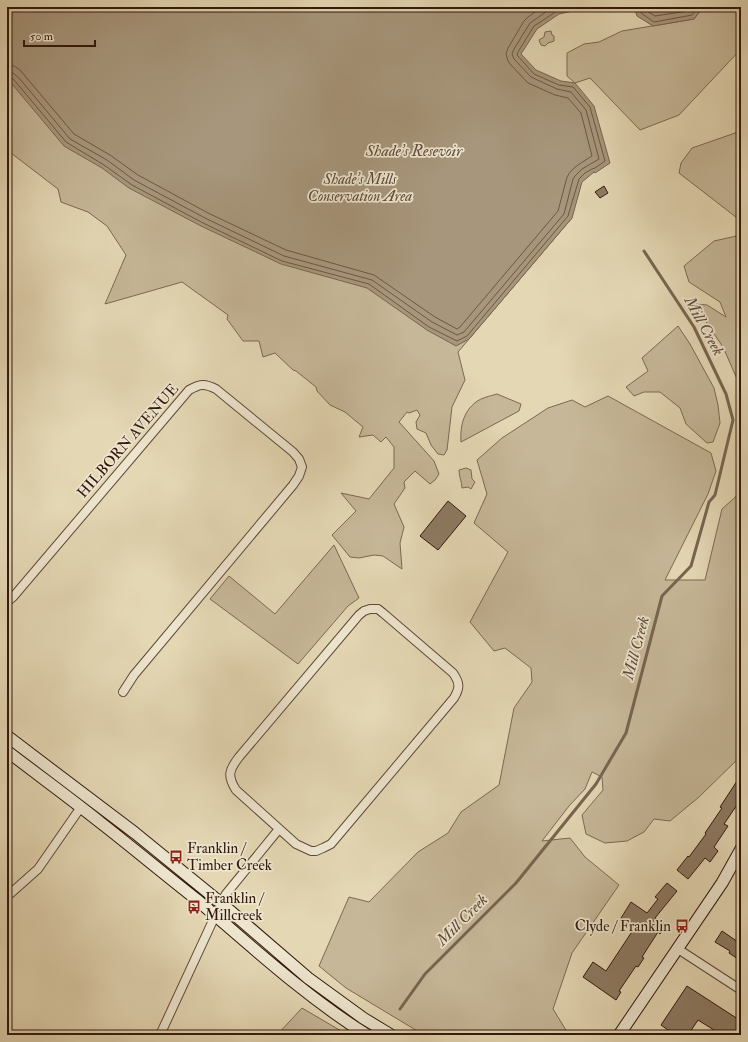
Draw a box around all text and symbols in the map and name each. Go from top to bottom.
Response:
scale bar [24,22,95,48]
text: 50 m [30,29,54,44]
water label: Shade’s Resevoir [365,141,463,161]
park label: Shade’s Mills Conservation Area [308,170,412,206]
water label: Mill Creek [679,292,729,359]
street label: HILBORN AVENUE [73,380,183,502]
water label: Mill Creek [618,614,654,683]
place label: Franklin / Timber Creek [187,839,272,875]
bus stop icon: Franklin / Timber Creek [168,849,184,865]
place label: Franklin / Millcreek [205,889,265,925]
water label: Mill Creek [431,890,492,951]
bus stop icon: Franklin / Millcreek [186,899,202,915]
place label: Clyde / Franklin [575,917,671,936]
bus stop icon: Clyde / Franklin [674,918,690,934]

